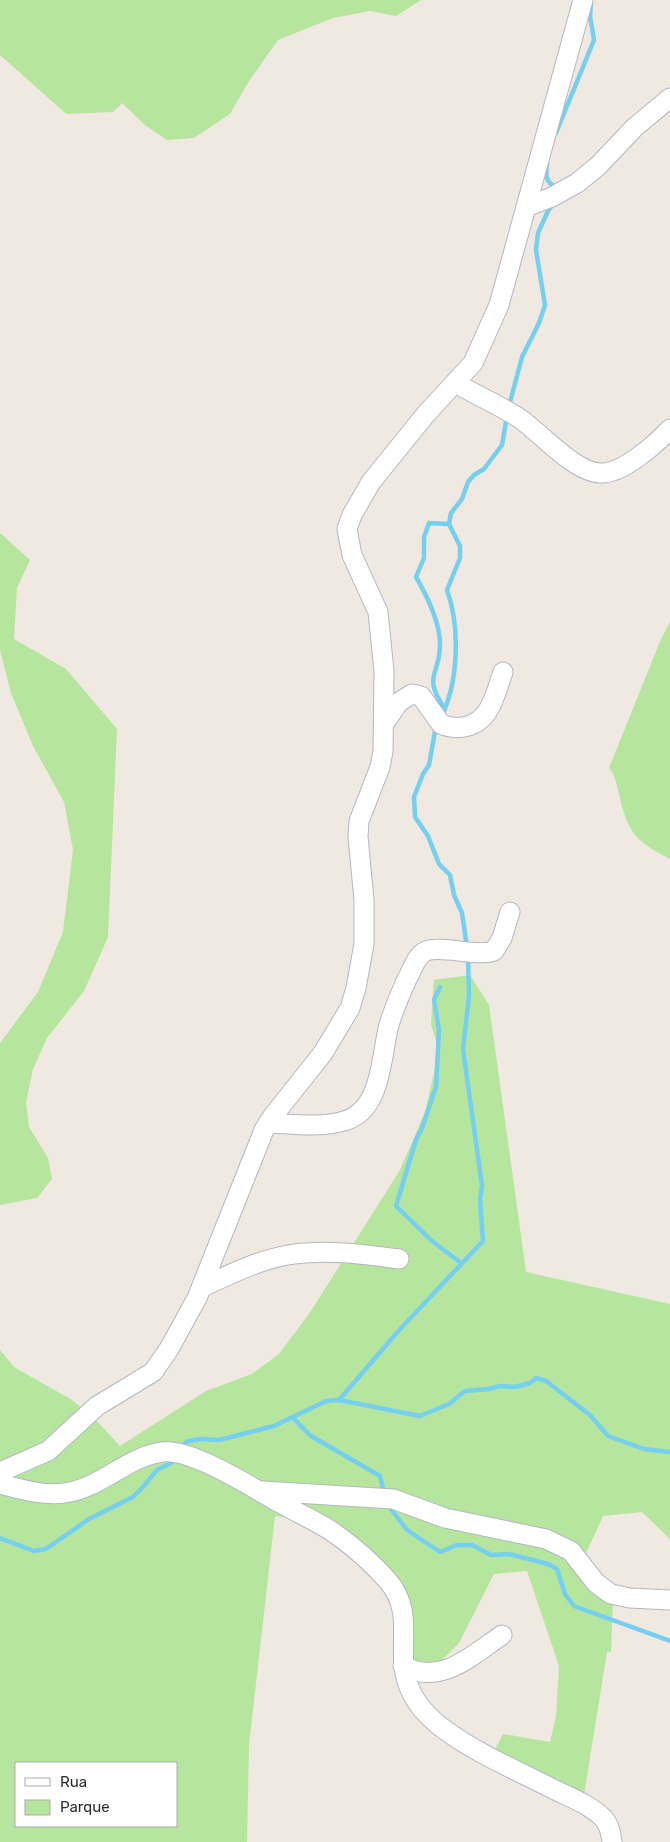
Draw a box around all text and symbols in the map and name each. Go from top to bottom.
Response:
legend [15,1762,178,1827]
text: Rua [60,1773,87,1791]
text: Parque [60,1798,110,1816]

